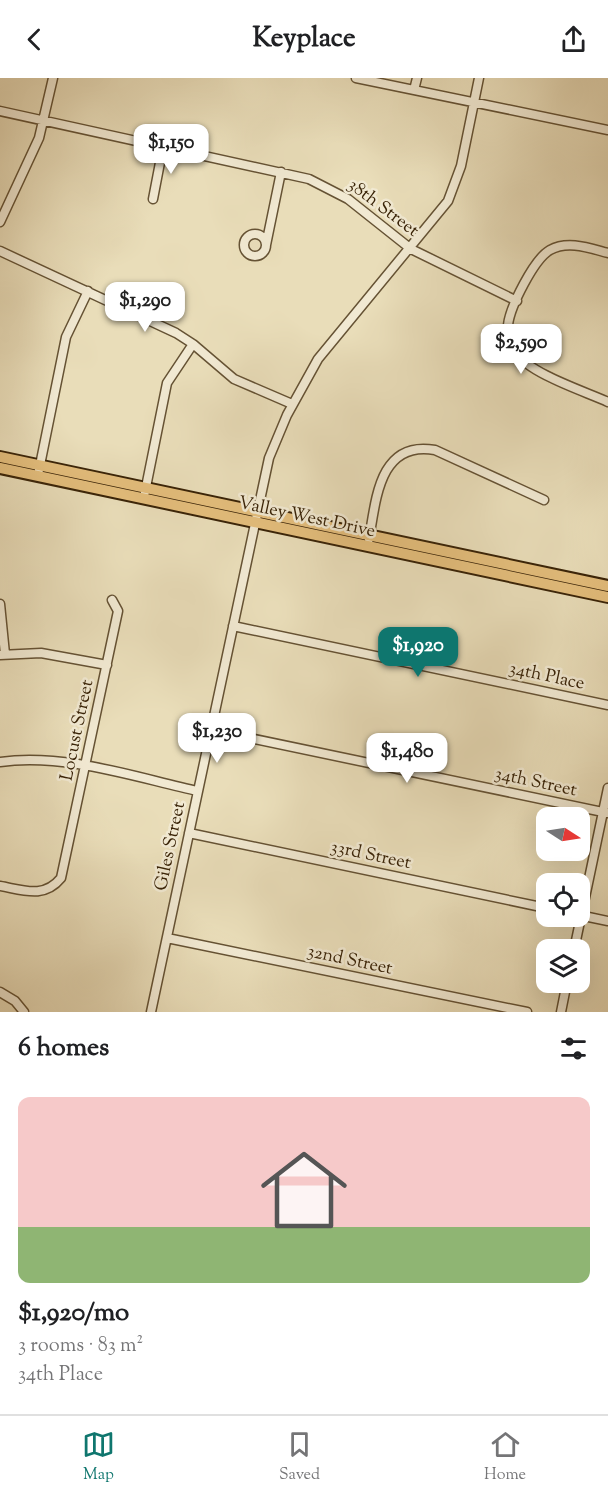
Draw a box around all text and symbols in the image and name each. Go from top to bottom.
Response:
text: Keyplace [252,20,356,59]
icon: back [18,23,51,56]
icon: share [557,23,590,56]
pin: $1,150 [122,124,220,175]
text: $1,150 [148,129,194,158]
street label: 38th Street [342,173,424,244]
pin: $1,290 [96,282,194,333]
text: $1,290 [119,287,171,316]
pin: $2,590 [472,324,570,375]
text: $2,590 [495,329,547,358]
street label: Valley West Drive [236,491,378,545]
pin: $1,920 [369,627,467,678]
text: $1,920 [392,632,444,661]
street label: 34th Place [506,656,587,698]
street label: Locust Street [55,677,101,783]
pin: $1,230 [168,713,266,764]
text: $1,230 [192,718,242,747]
pin: $1,480 [358,733,456,784]
text: $1,480 [380,738,434,767]
street label: 34th Street [492,762,579,804]
street label: Giles Street [149,799,193,893]
north arrow [536,807,590,861]
map controls [536,807,590,993]
street label: 33rd Street [328,835,413,877]
button: locate [536,873,590,927]
street label: 32nd Street [305,939,395,983]
button: layers [536,939,590,993]
text: 6 homes [18,1030,109,1067]
icon: filters [557,1032,590,1065]
icon: home [250,1136,358,1244]
text: $1,920/mo [18,1295,129,1332]
text: 3 rooms · 83 m² [18,1332,143,1361]
text: 34th Place [18,1361,103,1390]
tab: Map [82,1428,115,1487]
tab: Saved [279,1428,320,1487]
tab: Home [484,1428,526,1487]

